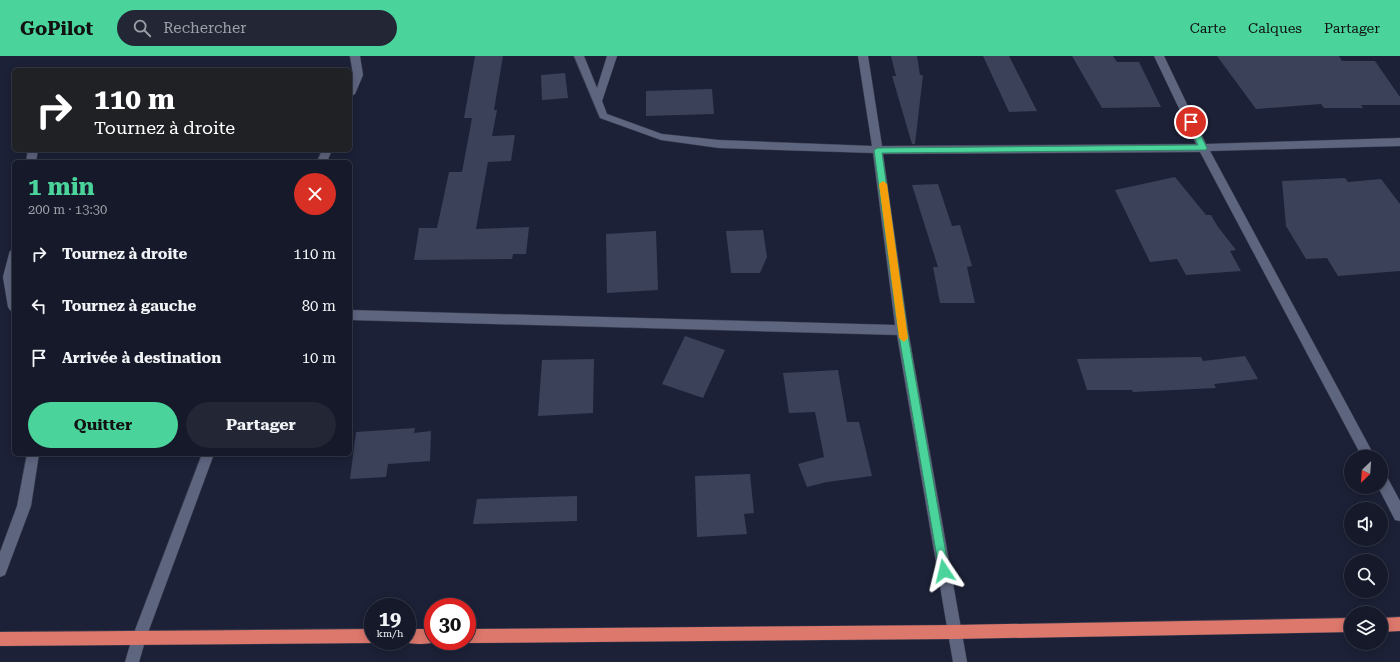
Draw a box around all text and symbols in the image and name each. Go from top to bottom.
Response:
search box [117,10,397,46]
text: GoPilot [20,17,93,40]
icon: search [131,17,153,39]
text: Rechercher [163,19,246,37]
text: Carte [1190,20,1226,36]
text: Calques [1248,20,1302,36]
text: Partager [1324,20,1380,36]
text: 110 m [94,83,175,116]
icon: right [28,84,80,136]
pin [1174,105,1208,139]
icon: arrive [1180,111,1202,133]
text: Tournez à droite [94,117,235,138]
text: 1 min [28,173,95,201]
button: close [294,173,336,215]
text: 200 m · 13:30 [28,202,107,217]
icon: right [28,243,50,265]
text: Tournez à droite [62,245,187,263]
text: 110 m [293,245,336,263]
icon: left [28,295,50,317]
text: Tournez à gauche [62,297,196,315]
text: 80 m [302,297,336,315]
icon: arrive [28,347,50,369]
text: Arrivée à destination [62,349,221,367]
text: 10 m [302,349,336,367]
button: Quitter [28,402,178,448]
button: Partager [186,402,336,448]
north arrow [1344,450,1388,494]
map controls [1344,450,1388,650]
button: sound [1344,502,1388,546]
position arrow [923,550,965,592]
button: search [1344,554,1388,598]
speed limit sign: 30 [424,598,476,650]
button: layers [1344,606,1388,650]
text: 19 [379,607,401,631]
text: km/h [377,628,403,639]

